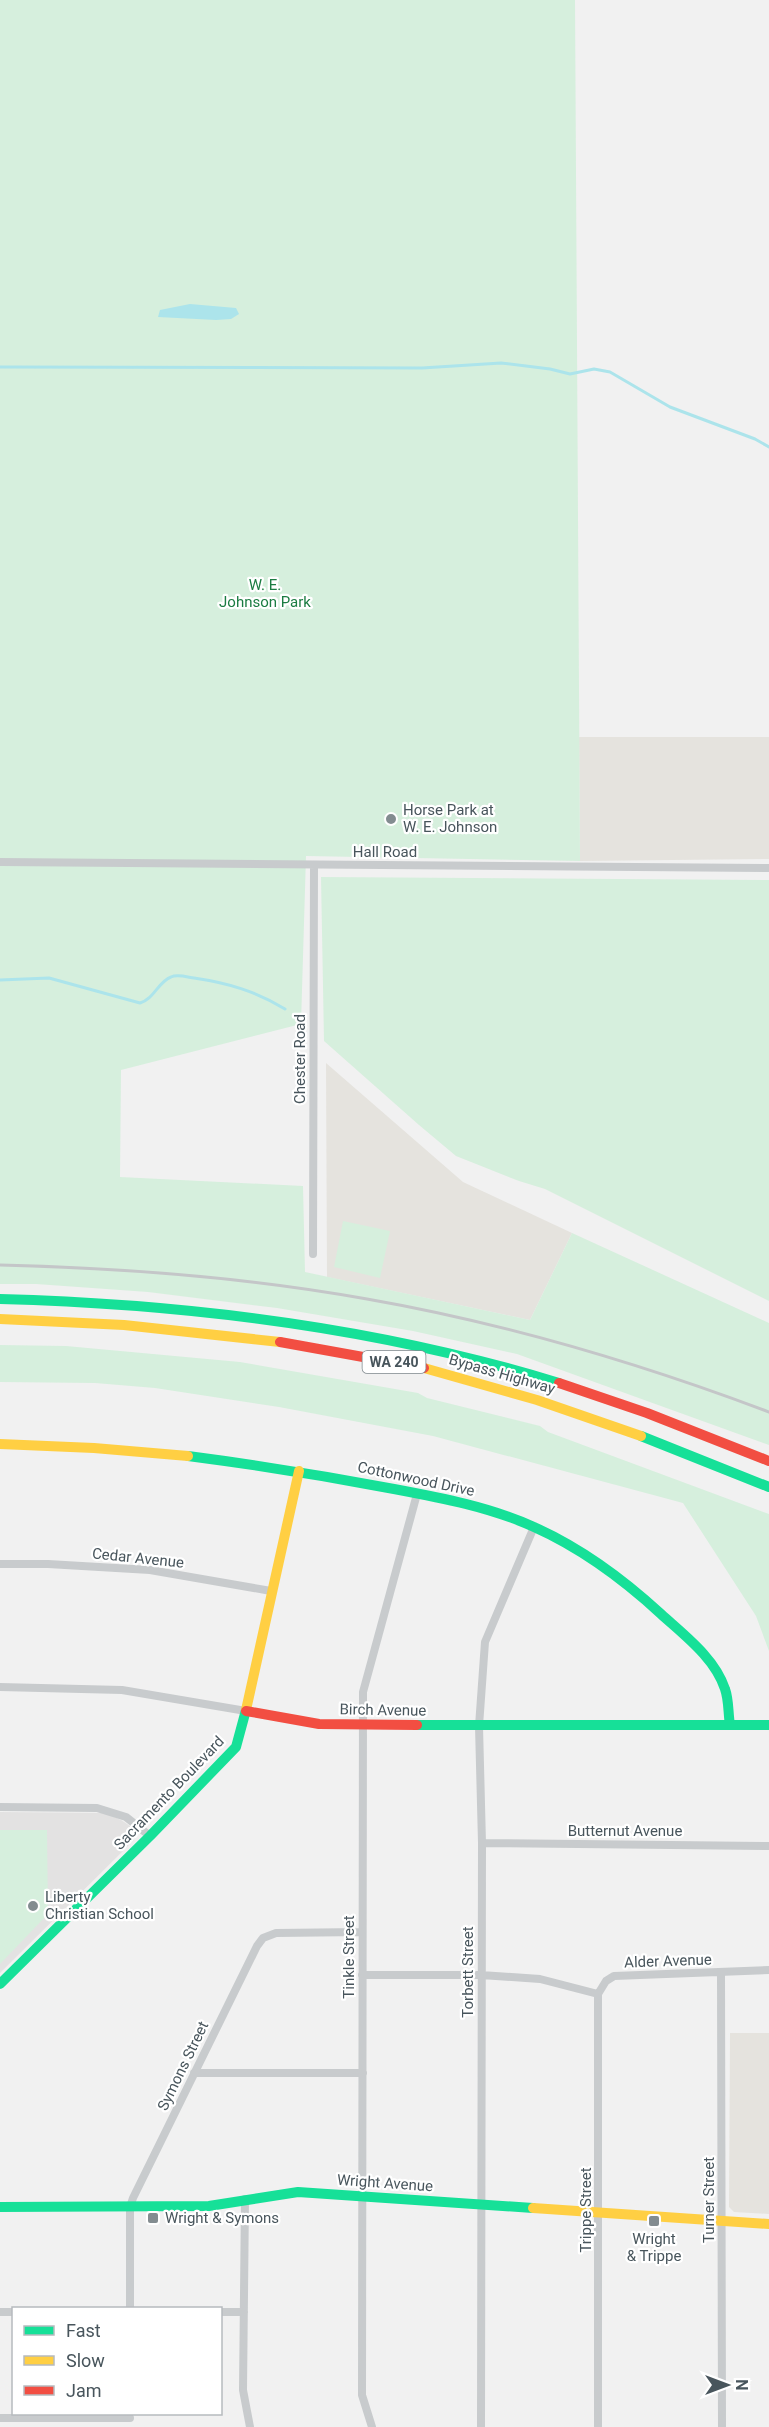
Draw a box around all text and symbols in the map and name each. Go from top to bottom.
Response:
park label: W. E. Johnson Park [219,576,311,611]
place label: Horse Park at W. E. Johnson [403,801,497,836]
marker: Horse Park at W. E. Johnson [384,812,398,826]
street label: Hall Road [353,843,417,861]
street label: Chester Road [291,1014,309,1104]
street label: Bypass Highway [447,1350,557,1398]
road number: WA 240 [362,1351,426,1373]
street label: Cottonwood Drive [356,1458,476,1500]
street label: Cedar Avenue [91,1544,185,1572]
street label: Birch Avenue [339,1700,427,1720]
street label: Sacramento Boulevard [110,1733,228,1853]
street label: Butternut Avenue [568,1822,682,1840]
place label: Liberty Christian School [45,1888,154,1923]
marker: Liberty Christian School [26,1899,40,1913]
street label: Tinkle Street [340,1915,358,1999]
street label: Torbett Street [459,1926,477,2018]
street label: Alder Avenue [624,1950,712,1972]
street label: Symons Street [154,2018,212,2114]
street label: Turner Street [700,2157,718,2243]
street label: Trippe Street [577,2167,595,2253]
street label: Wright Avenue [336,2171,434,2195]
place label: Wright & Symons [165,2209,279,2227]
marker: Wright & Symons [146,2211,160,2225]
marker: Wright & Trippe [647,2214,661,2228]
place label: Wright & Trippe [627,2230,681,2265]
legend [12,2307,222,2415]
text: Fast [66,2320,101,2341]
text: Slow [66,2350,105,2371]
north arrow [697,2355,757,2415]
text: N [732,2379,751,2391]
text: Jam [66,2380,102,2401]

